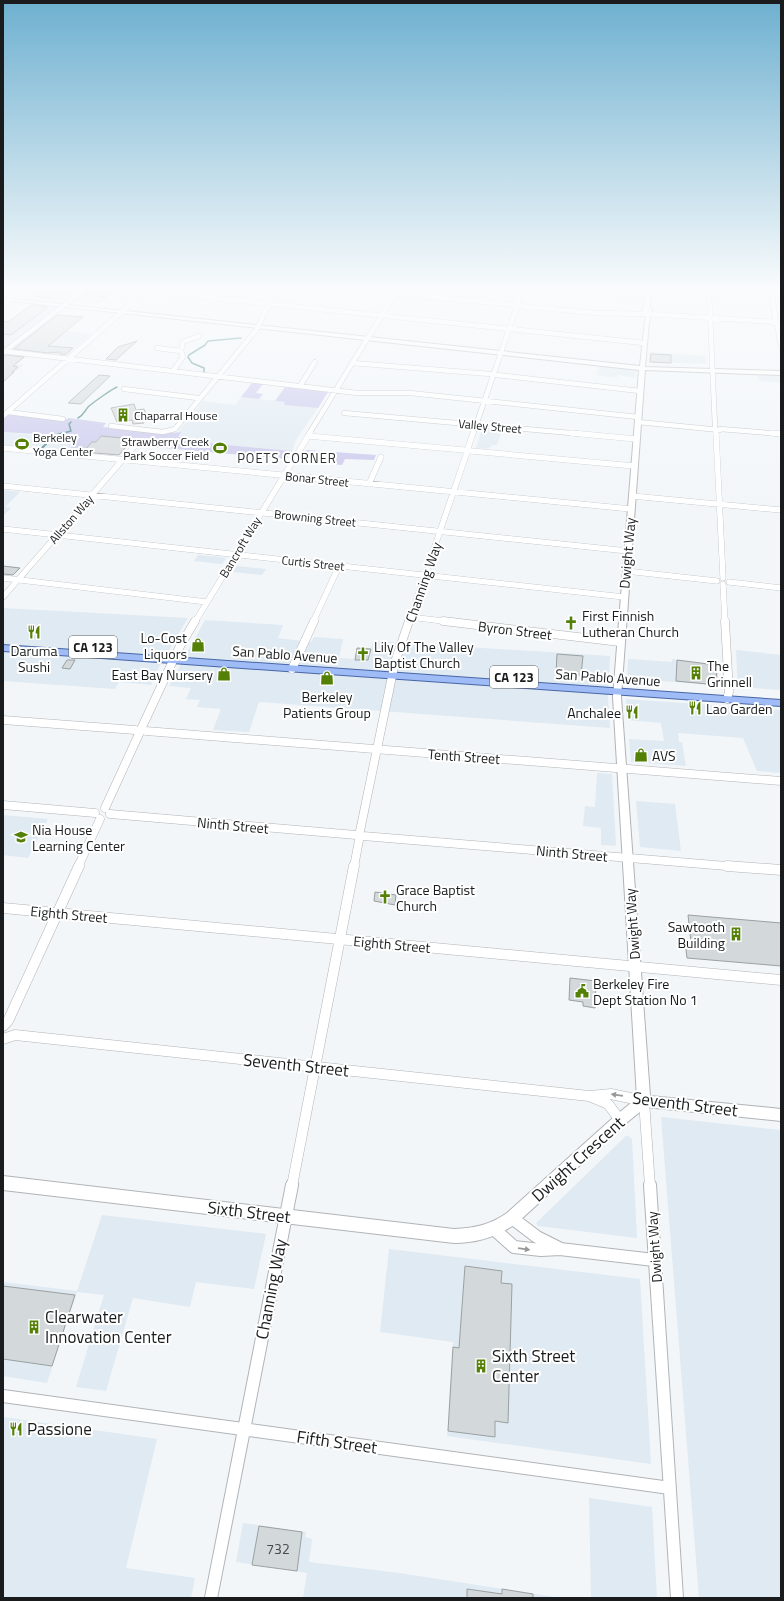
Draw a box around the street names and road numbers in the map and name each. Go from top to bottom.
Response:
street label: Valley Street [458,414,523,438]
street label: Bonar Street [284,466,351,492]
street label: Allston Way [44,490,98,548]
street label: Browning Street [273,504,358,532]
street label: Bancroft Way [214,513,266,581]
street label: Dwight Way [613,516,641,589]
street label: Channing Way [399,539,447,625]
street label: Curtis Street [281,550,346,576]
street label: Byron Street [477,615,553,645]
road number: CA 123 [69,636,117,658]
street label: San Pablo Avenue [232,640,338,668]
street label: San Pablo Avenue [555,663,661,691]
road number: CA 123 [490,666,538,688]
street label: Tenth Street [427,743,501,769]
street label: Ninth Street [196,811,270,839]
street label: Ninth Street [535,839,609,867]
street label: Dwight Way [619,887,645,960]
street label: Eighth Street [30,900,108,928]
street label: Eighth Street [353,930,431,958]
street label: Seventh Street [242,1047,350,1083]
street label: Seventh Street [631,1085,739,1123]
street label: Dwight Crescent [526,1110,630,1208]
street label: Sixth Street [206,1194,292,1230]
street label: Dwight Way [641,1210,667,1283]
street label: Channing Way [249,1236,293,1342]
street label: Fifth Street [295,1423,379,1461]

